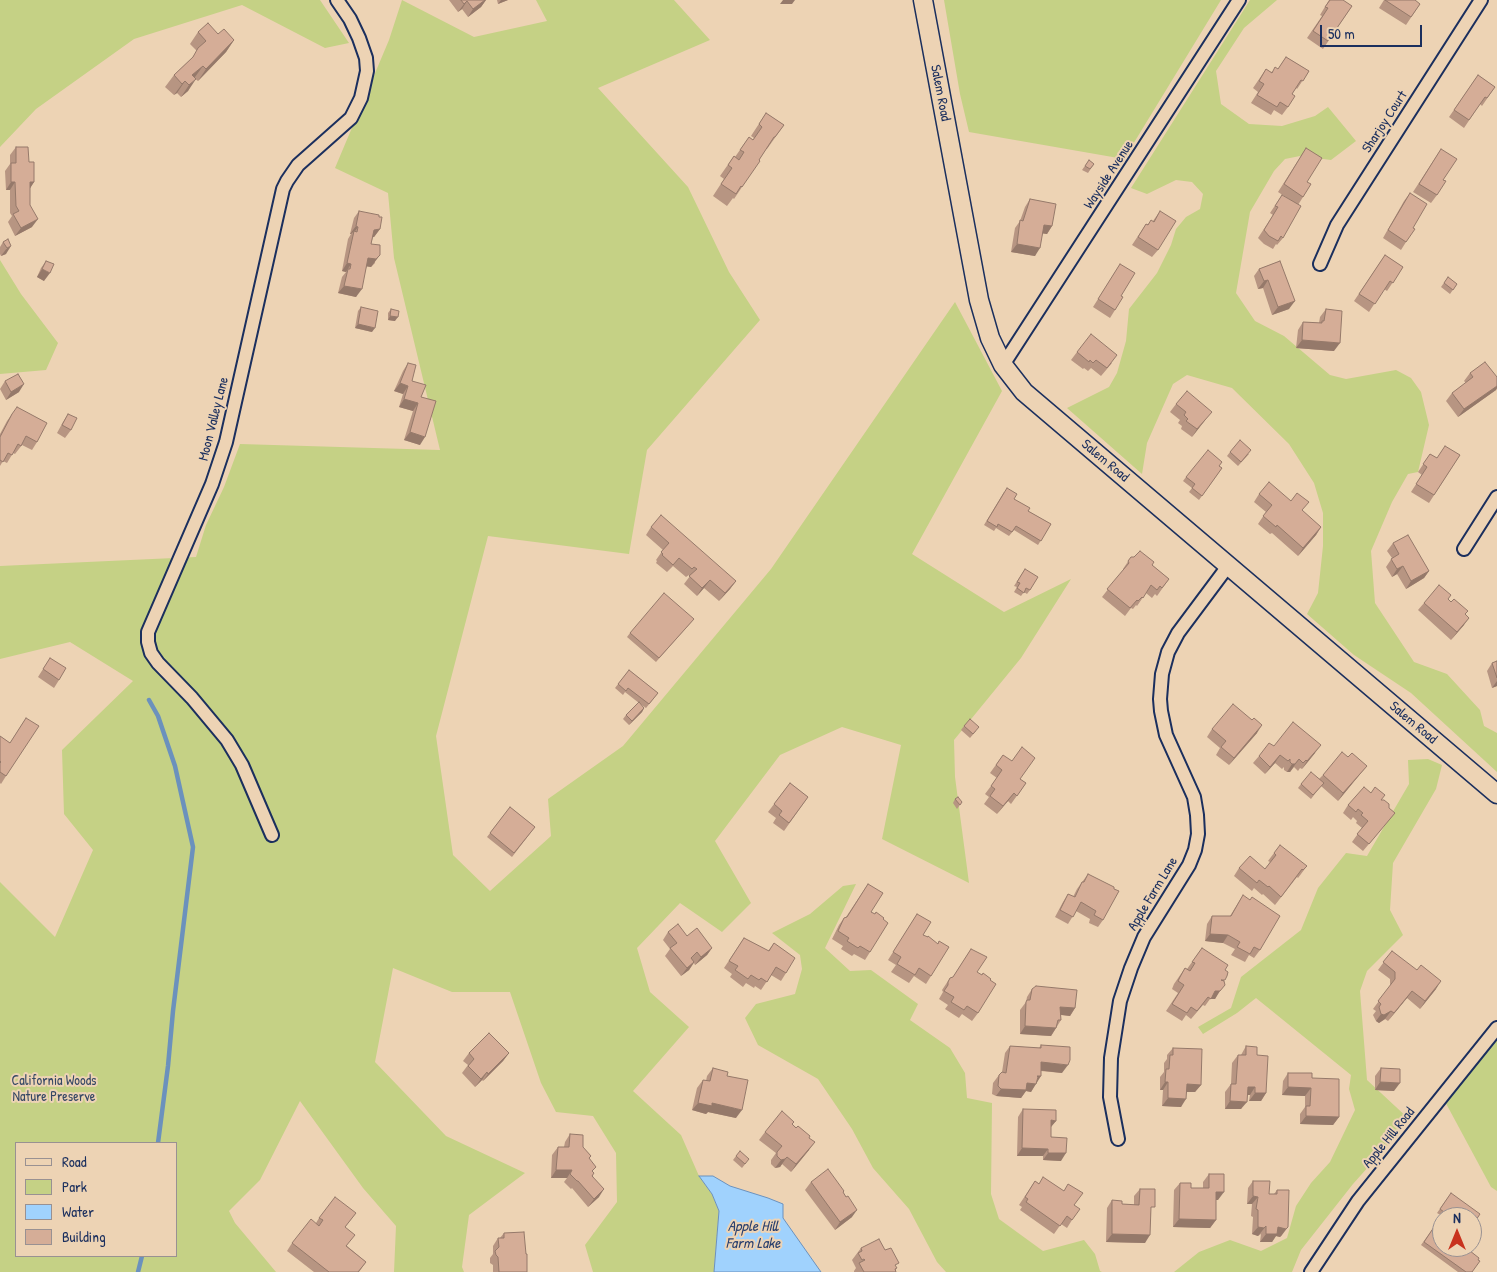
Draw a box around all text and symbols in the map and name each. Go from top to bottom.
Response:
scale bar [1322,15,1424,47]
text: 50 m [1328,23,1355,44]
street label: Salem Road [926,63,954,123]
street label: Sharjoy Court [1359,88,1411,156]
street label: Wayside Avenue [1081,138,1137,212]
street label: Moon Valley Lane [195,375,233,463]
street label: Salem Road [1078,436,1132,486]
street label: Salem Road [1386,698,1440,748]
street label: Apple Farm Lane [1124,854,1182,934]
park label: California Woods Nature Preserve [11,1073,97,1106]
street label: Apple Hill Road [1359,1104,1419,1172]
legend [15,1142,178,1257]
text: Road [62,1151,87,1172]
text: Park [62,1176,87,1197]
text: Water [62,1201,94,1222]
north arrow [1432,1207,1482,1257]
text: N [1453,1208,1461,1227]
water label: Apple Hill Farm Lake [726,1218,780,1253]
text: Building [62,1226,106,1247]

